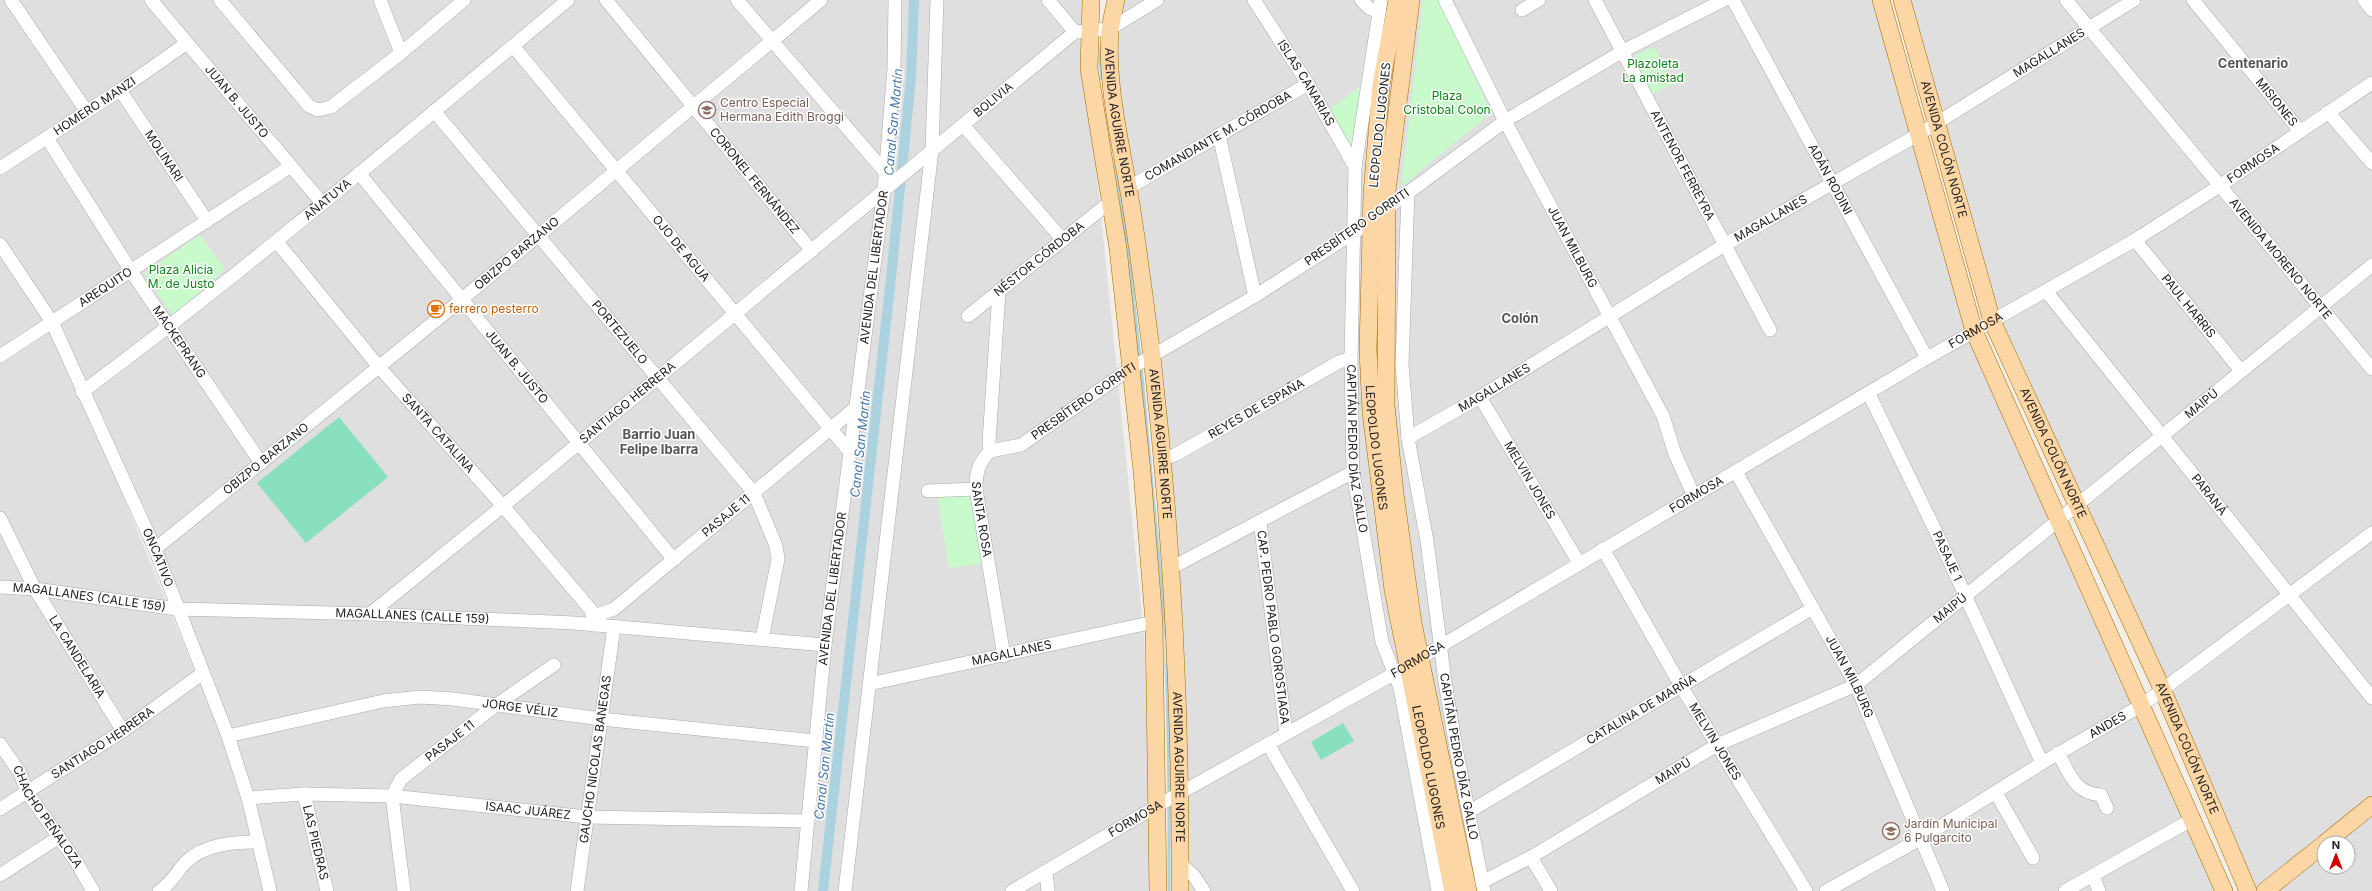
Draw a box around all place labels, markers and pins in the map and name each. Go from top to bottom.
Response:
place label: Centro Especial Hermana Edith Broggi [720,95,844,124]
school or university icon: Centro Especial Hermana Edith Broggi [697,100,717,120]
cafe icon: ferrero pesterro [426,299,446,319]
place label: ferrero pesterro [449,301,539,316]
place label: Jardín Municipal 6 Pulgarcito [1904,816,1997,845]
school or university icon: Jardín Municipal 6 Pulgarcito [1881,821,1901,841]

